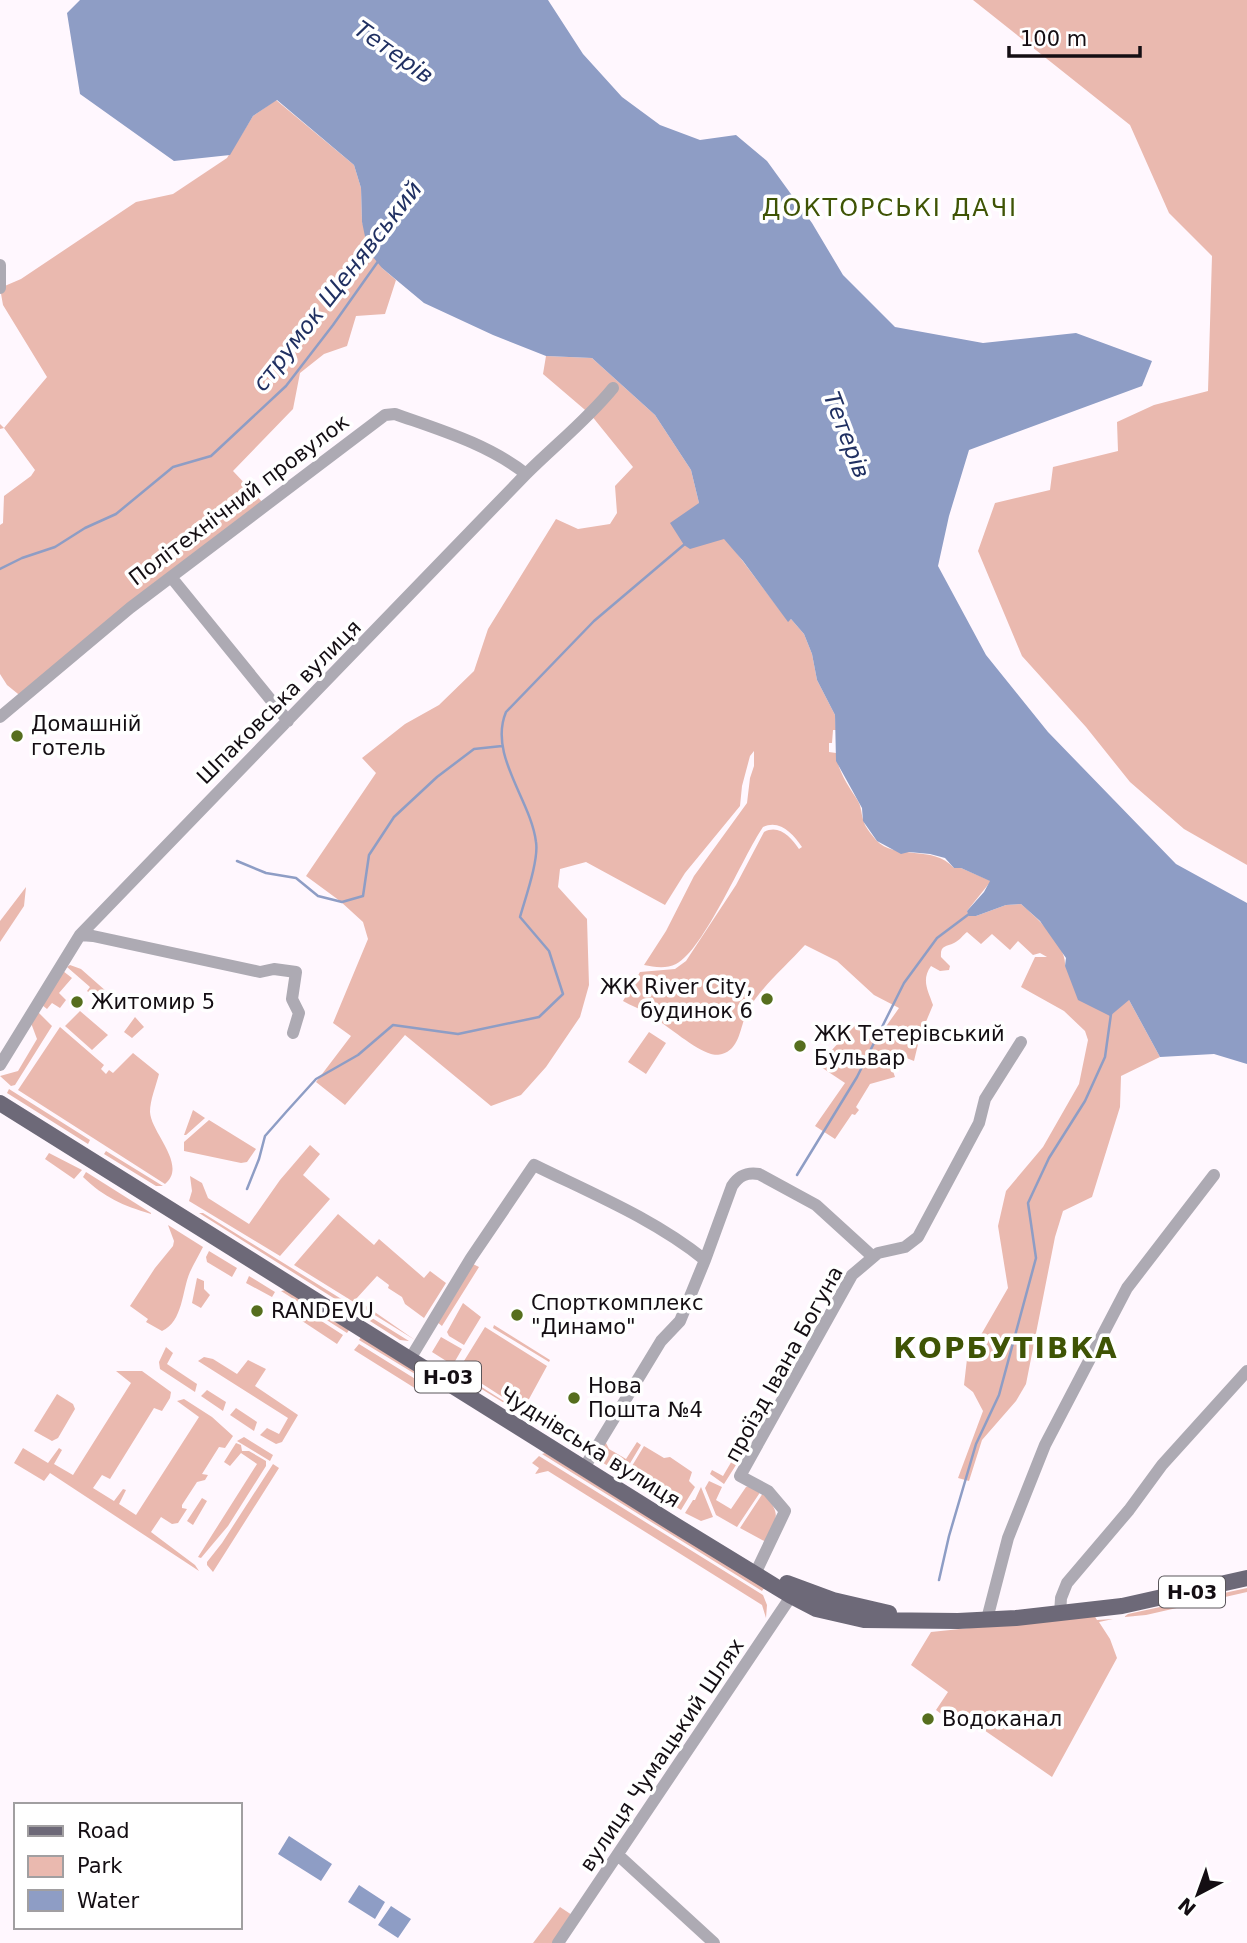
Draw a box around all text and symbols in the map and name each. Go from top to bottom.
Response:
scale bar [1009,14,1140,58]
water label: Тетерів [350,15,438,89]
text: 100 m [1020,27,1087,51]
water label: струмок Щенявський [247,176,427,396]
district label: ДОКТОРСЬКІ ДАЧІ [762,194,1018,222]
water label: Тетерів [819,388,875,482]
street label: Політехнічний провулок [124,410,354,590]
street label: Шпаковська вулиця [192,615,366,789]
place label: Домашній готель [31,712,141,760]
marker: Домашній готель [9,728,25,744]
place label: ЖК River City, будинок 6 [600,975,753,1023]
place label: Житомир 5 [91,990,215,1014]
marker: ЖК River City, будинок 6 [759,991,775,1007]
marker: Житомир 5 [69,994,85,1010]
place label: ЖК Тетерівський Бульвар [814,1022,1005,1070]
marker: ЖК Тетерівський Бульвар [792,1038,808,1054]
street label: проїзд Івана Богуна [720,1262,848,1466]
place label: Спорткомплекс "Динамо" [531,1291,703,1339]
place label: RANDEVU [271,1299,374,1323]
marker: RANDEVU [249,1303,265,1319]
marker: Спорткомплекс "Динамо" [509,1307,525,1323]
district label: КОРБУТІВКА [893,1332,1119,1365]
road number: Н-03 [415,1362,481,1392]
place label: Нова Пошта №4 [588,1374,703,1422]
street label: Чуднівська вулиця [495,1382,685,1512]
marker: Нова Пошта №4 [566,1390,582,1406]
road number: Н-03 [1159,1576,1225,1608]
street label: вулиця Чумацький Шлях [575,1634,749,1876]
place label: Водоканал [942,1707,1062,1731]
marker: Водоканал [920,1711,936,1727]
legend [14,1803,242,1929]
text: Road [77,1819,130,1843]
text: Park [77,1854,123,1878]
north arrow [1163,1859,1233,1929]
text: Water [77,1889,139,1913]
text: N [1174,1893,1200,1920]

